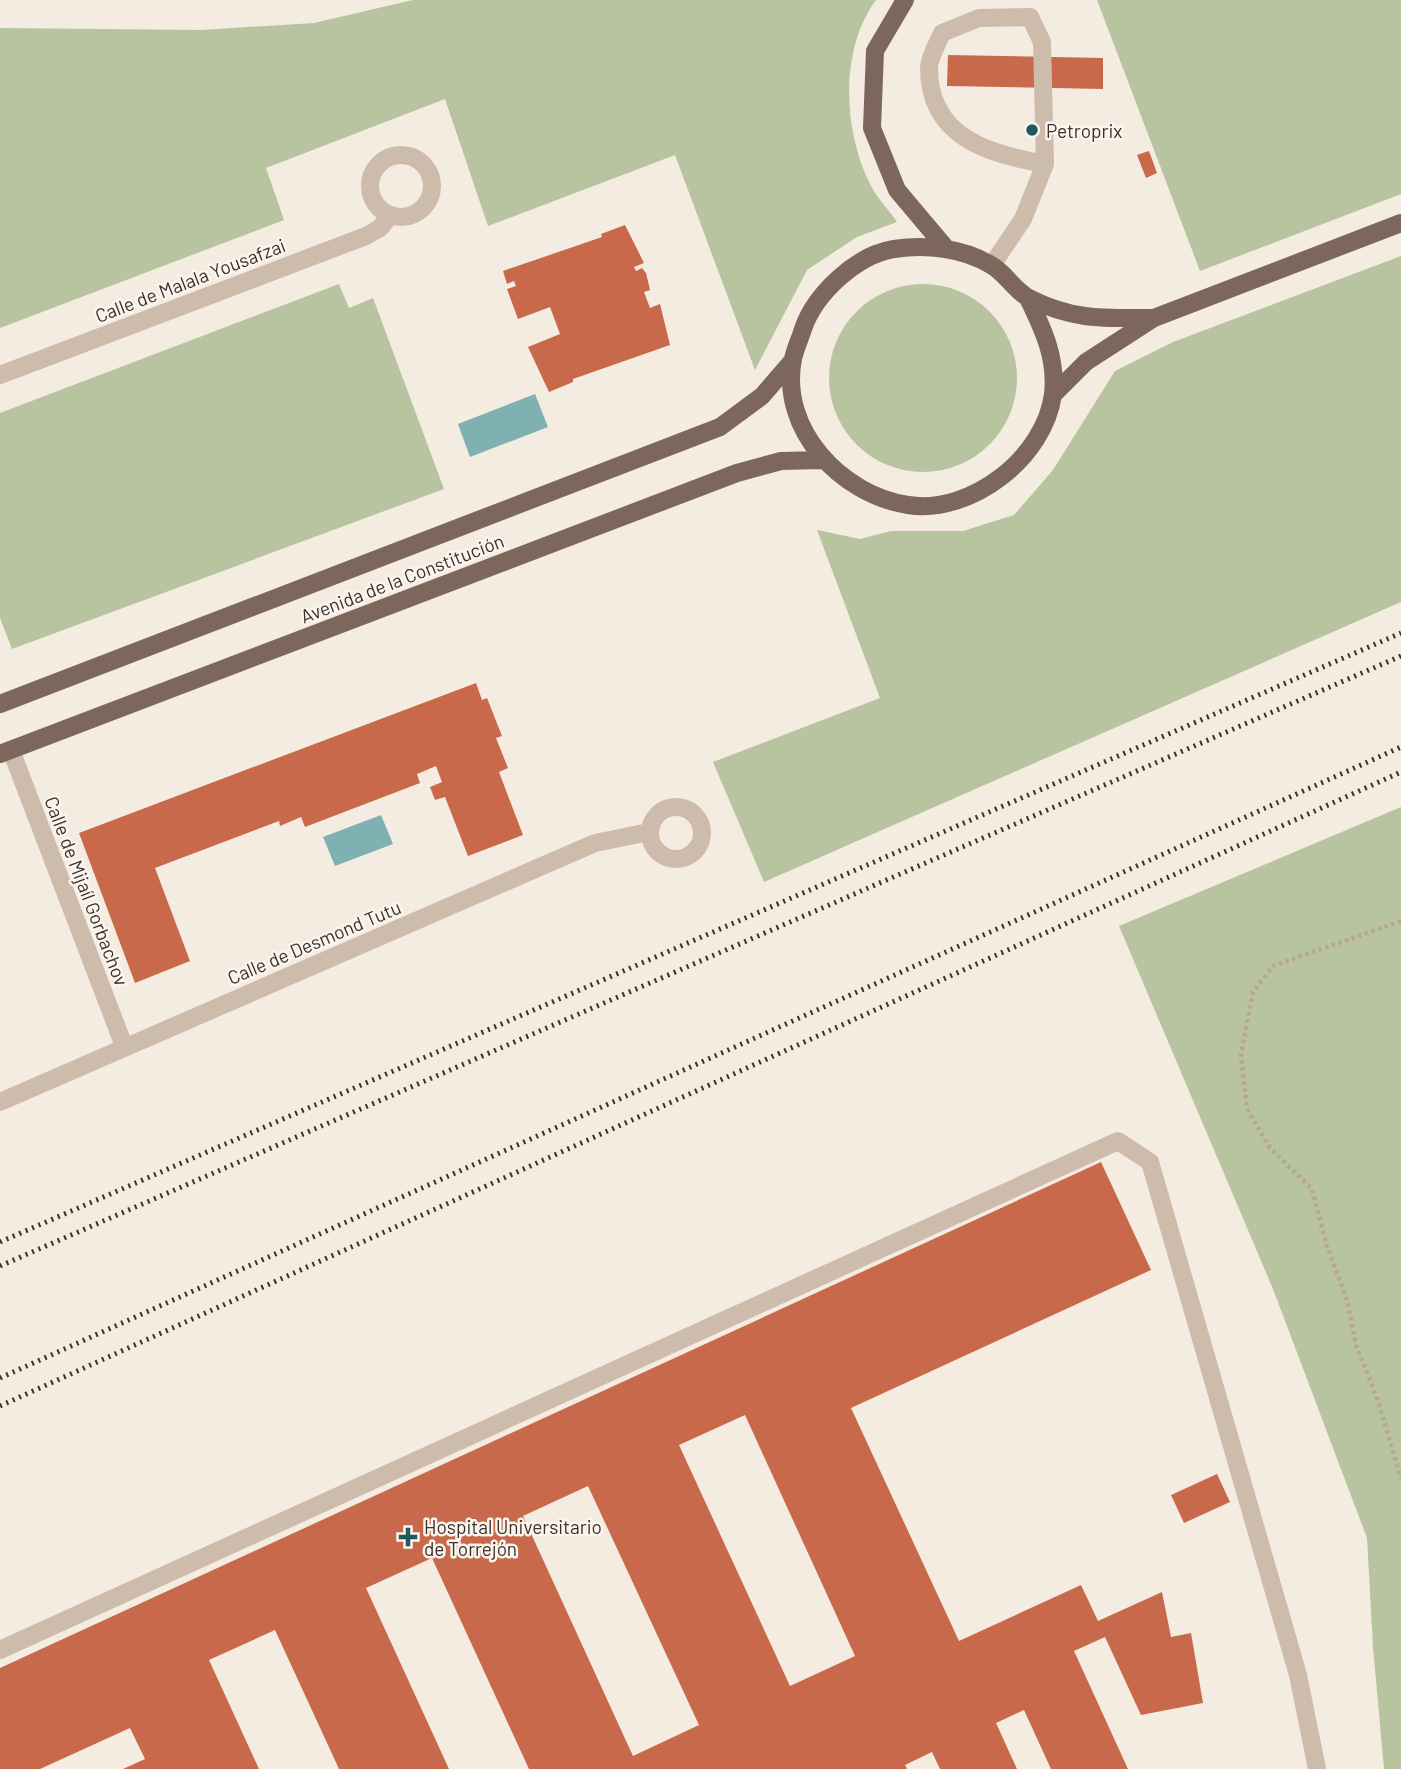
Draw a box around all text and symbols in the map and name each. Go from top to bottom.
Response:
place label: Petroprix [1046,119,1122,142]
marker: Petroprix [1024,122,1040,138]
street label: Calle de Malala Yousafzai [92,233,288,327]
street label: Avenida de la Constitución [297,529,507,627]
street label: Calle de Mijaíl Gorbachov [40,793,134,989]
street label: Calle de Desmond Tutu [224,895,404,989]
place label: Hospital Universitario de Torrejón [424,1515,602,1560]
marker: Hospital Universitario de Torrejón [398,1527,418,1547]

